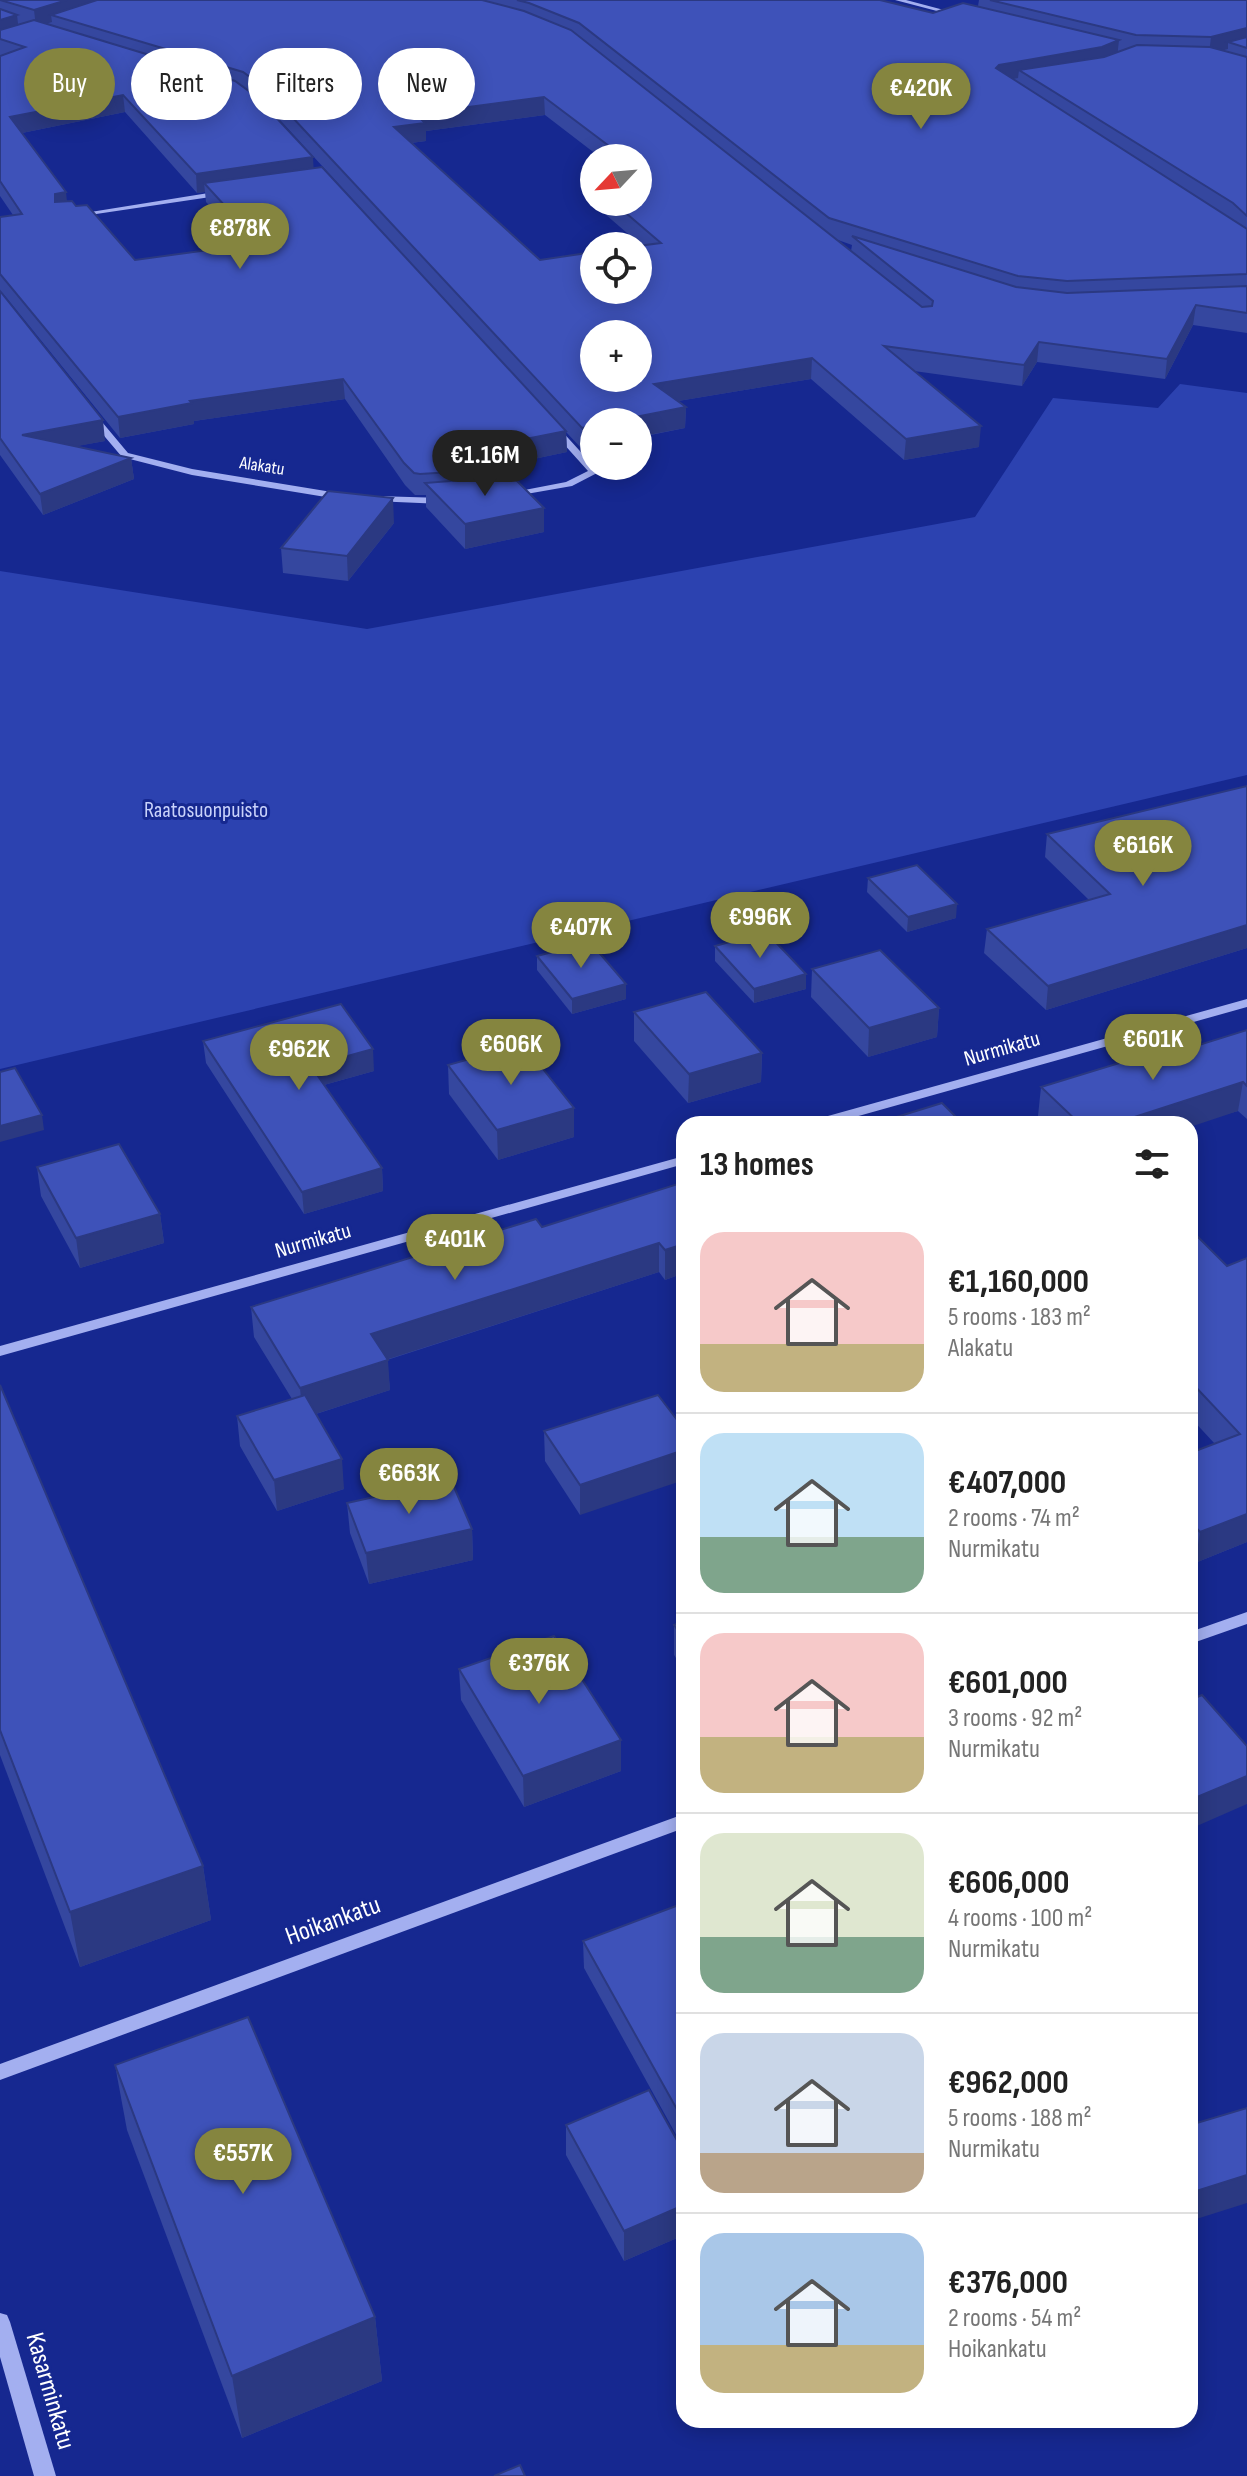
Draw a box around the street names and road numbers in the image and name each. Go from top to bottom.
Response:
street label: Alakatu [237,452,286,480]
street label: Nurmikatu [961,1025,1043,1073]
street label: Nurmikatu [272,1217,354,1265]
street label: Hoikankatu [281,1890,385,1952]
street label: Kasarminkatu [19,2329,81,2453]

